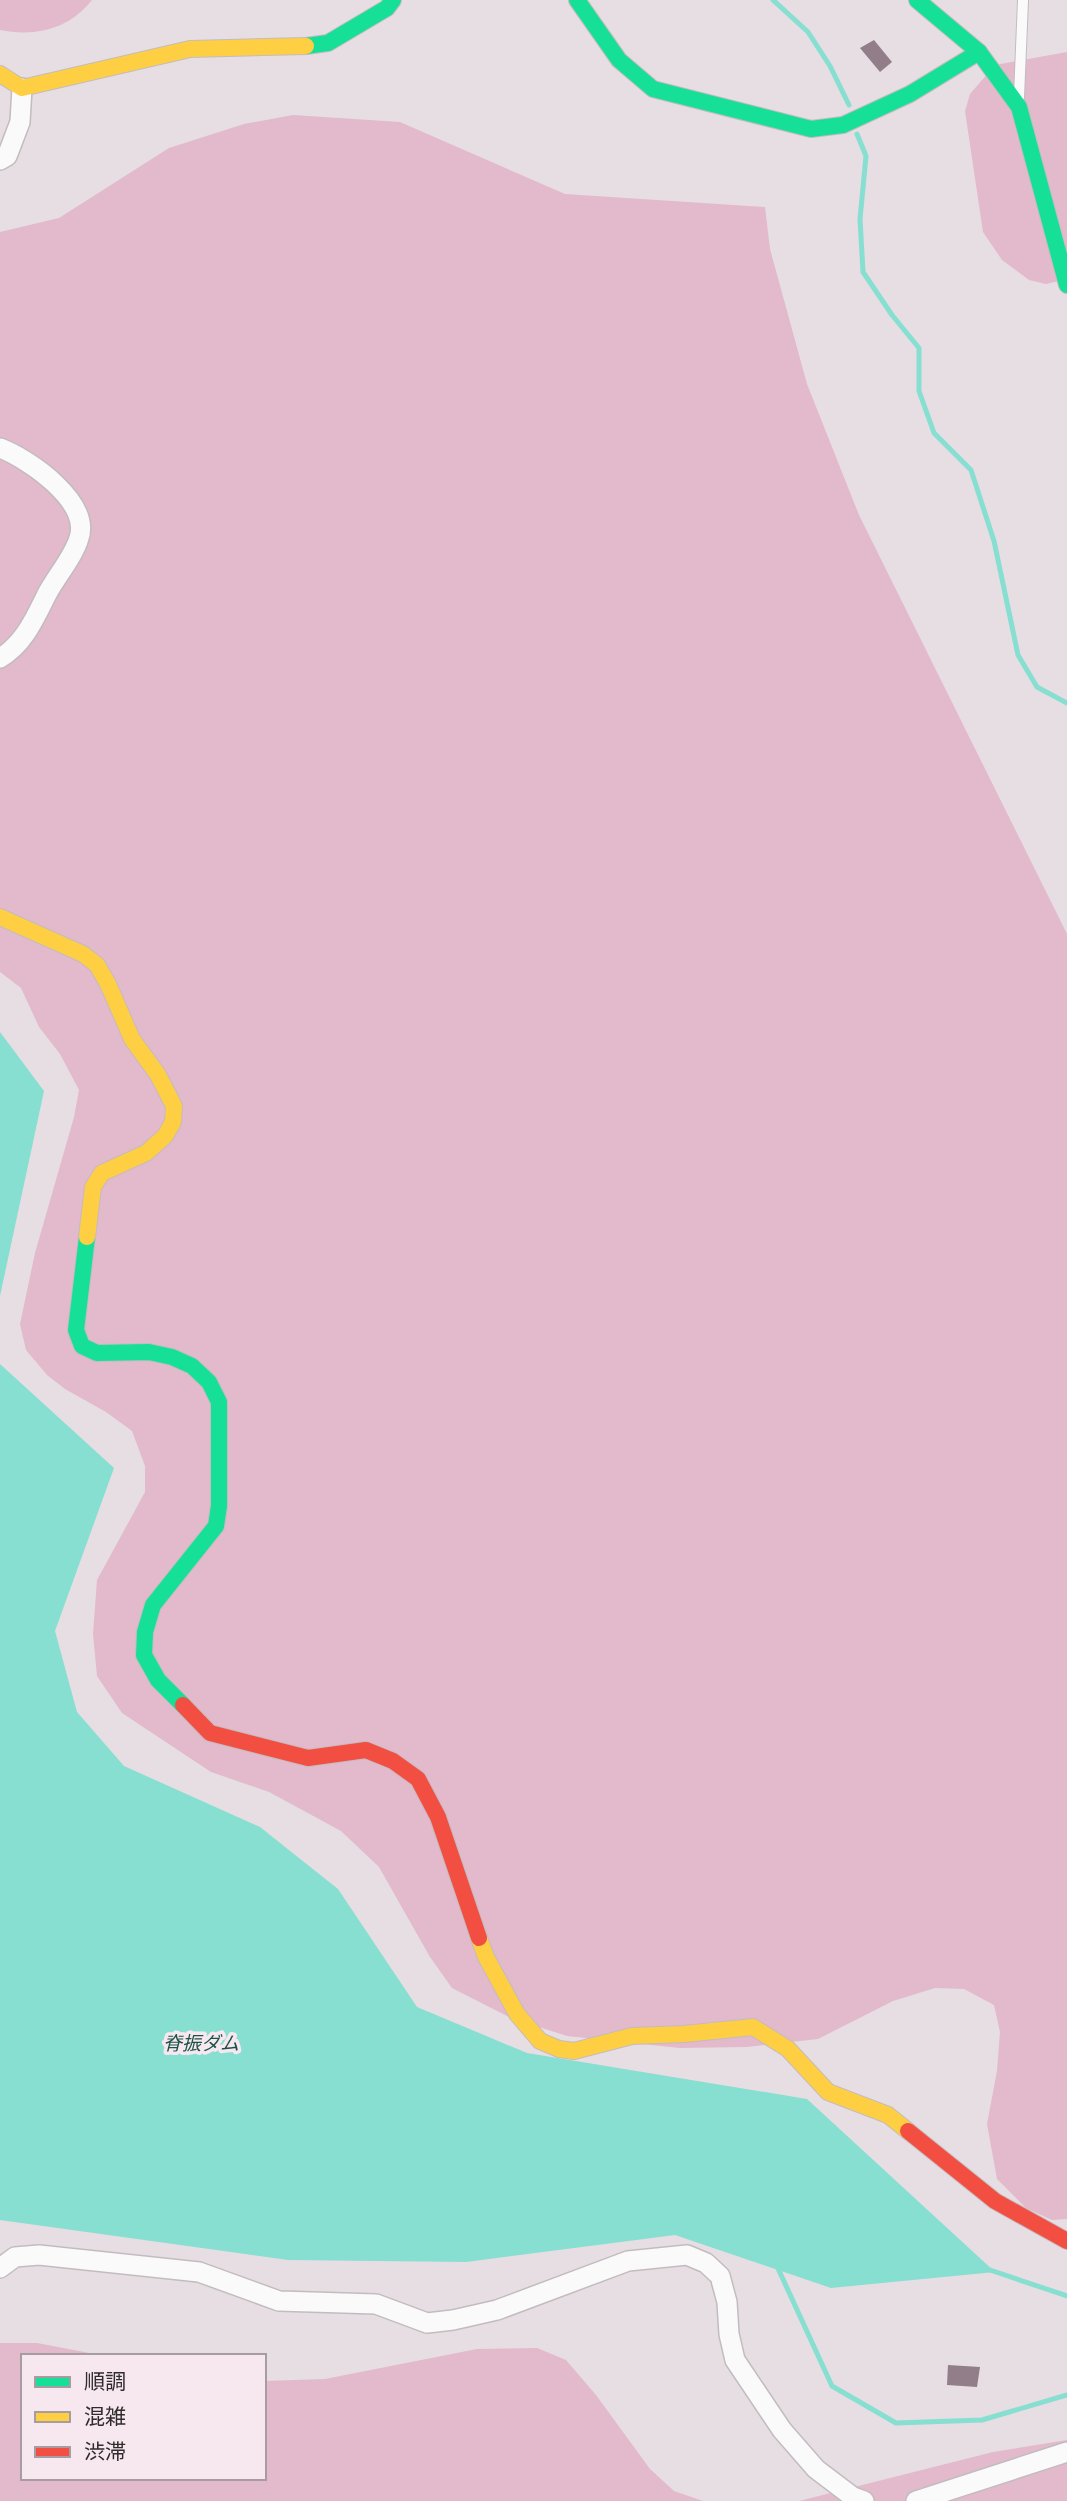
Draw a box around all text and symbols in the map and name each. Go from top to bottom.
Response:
water label: 脊振ダム [163,2032,239,2056]
legend [21,2354,266,2480]
text: 順調 [84,2369,126,2395]
text: 混雑 [84,2404,126,2430]
text: 渋滞 [84,2439,126,2465]

